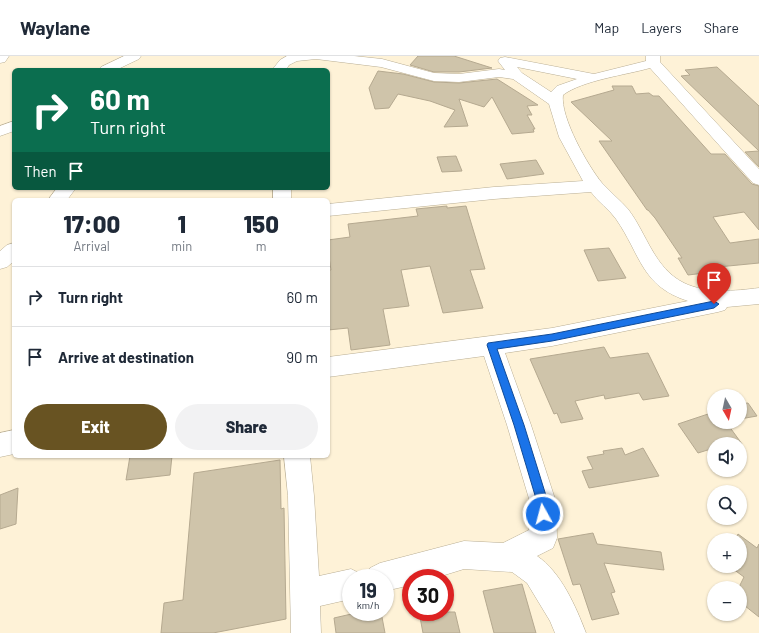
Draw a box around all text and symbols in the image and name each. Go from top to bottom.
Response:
text: Waylane [20,16,90,39]
text: Map [594,19,619,36]
text: Layers [641,19,682,36]
text: Share [704,19,739,36]
text: 60 m [90,82,150,116]
icon: right [24,84,76,136]
text: Turn right [90,116,166,138]
icon: arrive [65,160,87,182]
text: Then [24,162,57,180]
text: 17:00 [63,209,120,238]
text: 1 [178,209,186,238]
text: 150 [243,209,279,238]
text: Arrival [73,238,110,254]
text: min [171,238,192,254]
text: m [256,238,267,254]
pin [697,263,731,304]
icon: arrive [703,269,725,291]
icon: right [24,286,46,308]
text: Turn right [58,288,123,306]
text: 60 m [286,288,318,306]
icon: arrive [24,346,46,368]
text: Arrive at destination [58,348,194,366]
text: 90 m [286,348,318,366]
north arrow [707,389,747,429]
map controls [707,389,747,621]
button: Exit [24,404,167,450]
button: Share [175,404,318,450]
button: sound [707,437,747,477]
button: search [707,485,747,525]
position arrow [522,493,564,535]
button: + [707,533,747,573]
speed limit sign: 30 [402,569,454,621]
text: 19 [359,578,377,602]
button: − [707,581,747,621]
text: km/h [357,599,379,611]

